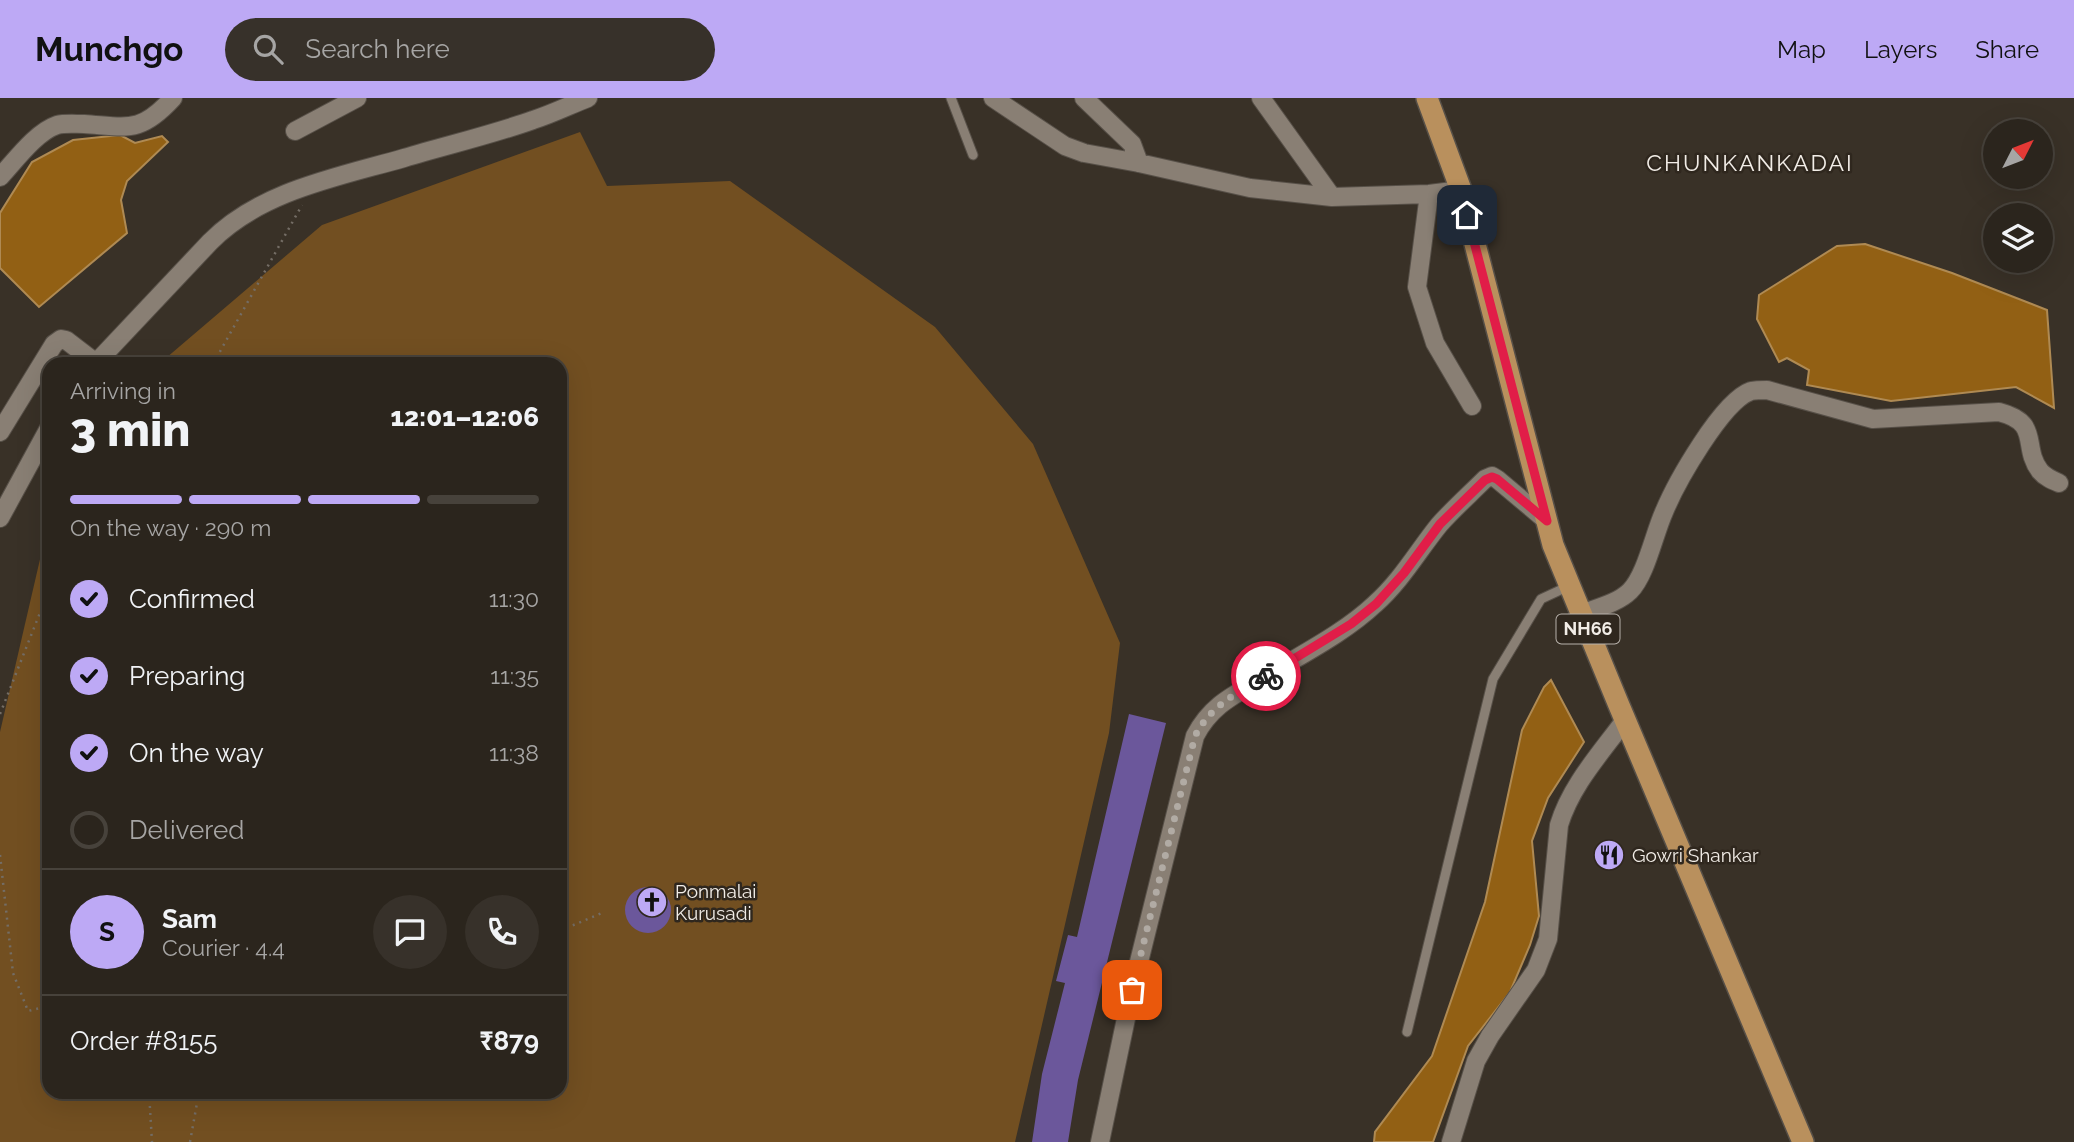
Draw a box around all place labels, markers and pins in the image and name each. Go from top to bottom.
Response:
pin [1437,185,1497,245]
restaurant icon: Gowri Shankar [1592,838,1626,872]
place label: Gowri Shankar [1632,844,1759,866]
place label: Ponmalai Kurusadi [675,880,757,924]
church icon: Ponmalai Kurusadi [635,885,669,919]
pin [1102,960,1162,1020]

